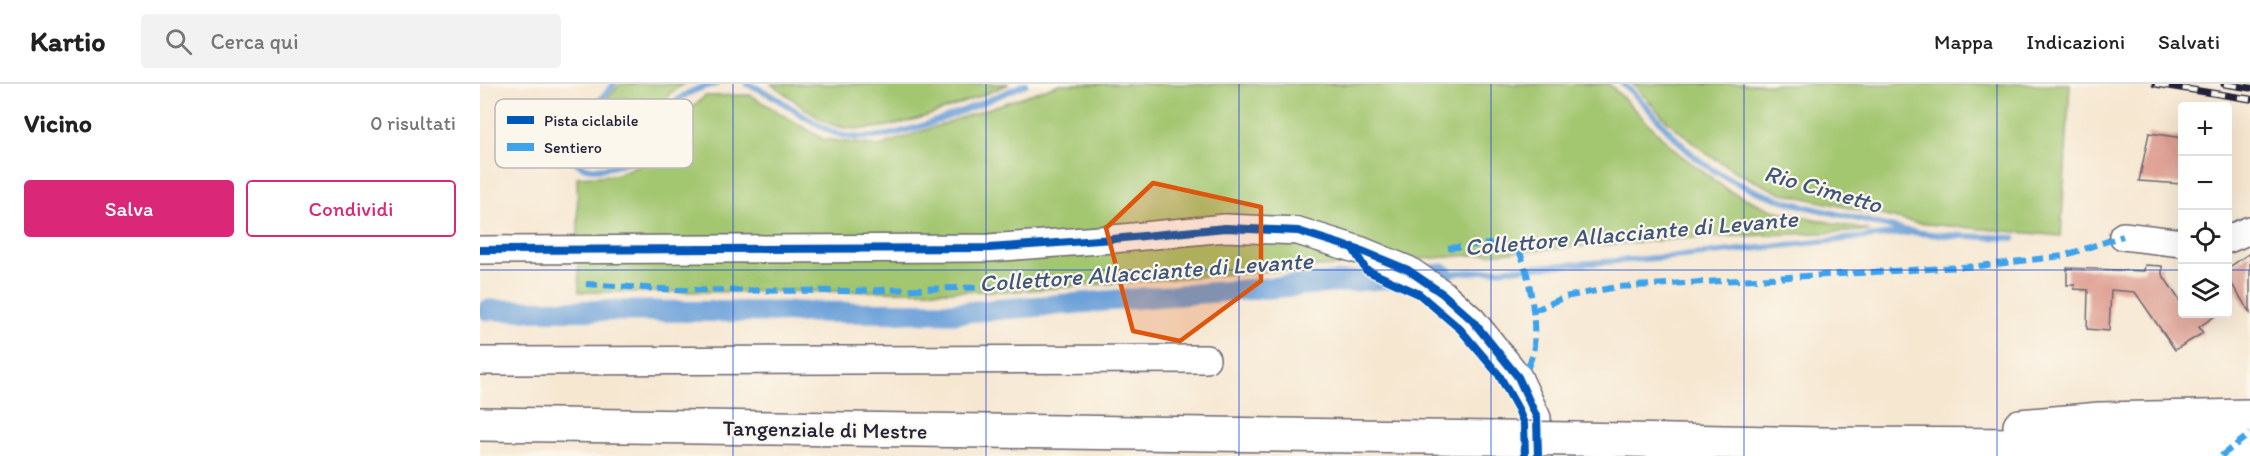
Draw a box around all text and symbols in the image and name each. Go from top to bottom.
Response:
search box [141,14,561,68]
text: Kartio [30,24,105,58]
icon: search [162,25,195,58]
text: Cerca qui [210,28,299,55]
text: Mappa [1934,29,1993,54]
text: Indicazioni [2026,29,2125,54]
text: Salvati [2158,29,2220,54]
legend [495,99,693,168]
map controls [2178,102,2232,318]
button: + [2178,102,2232,156]
text: Vicino [24,107,92,139]
text: 0 risultati [370,111,456,135]
text: Pista ciclabile [544,111,639,130]
text: Sentiero [544,138,602,157]
button: − [2178,156,2232,210]
water label: Rio Cimetto [1761,158,1886,219]
button: Salva [24,180,234,237]
button: Condividi [246,180,456,237]
water label: Collettore Allacciante di Levante [1463,203,1800,262]
button: locate [2178,210,2232,264]
water label: Collettore Allacciante di Levante [978,245,1315,298]
button: layers [2178,264,2232,318]
street label: Tangenziale di Mestre [722,414,927,445]

